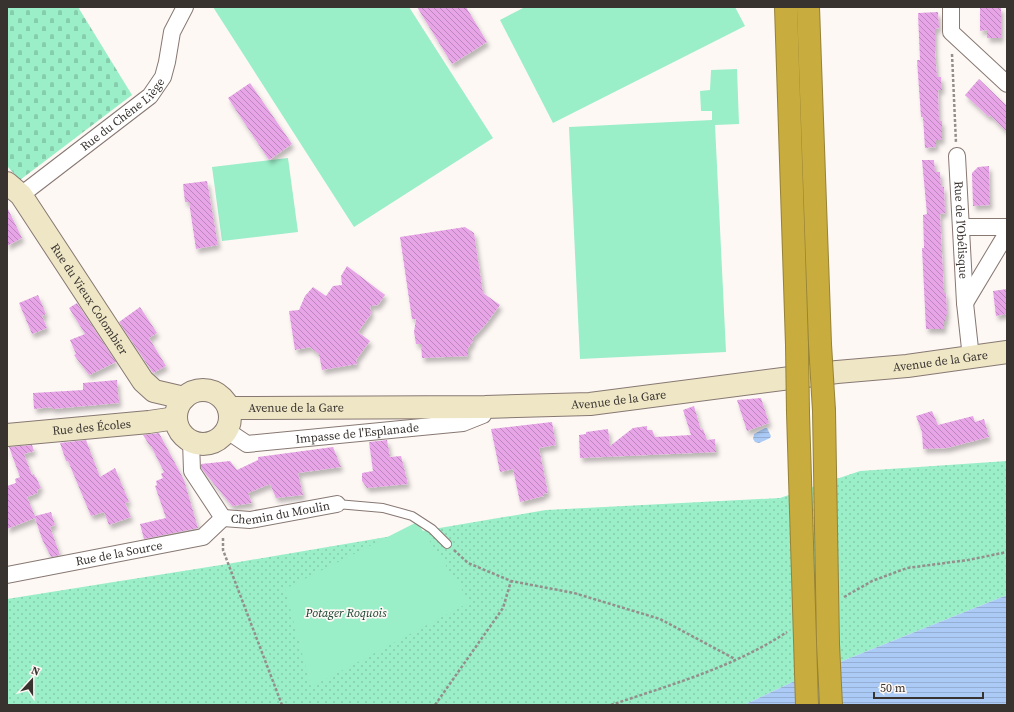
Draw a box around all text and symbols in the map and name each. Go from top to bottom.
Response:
street label: Rue du Chêne Liège [77,75,168,155]
street label: Rue de l'Obélisque [950,181,972,279]
street label: Rue du Vieux Colombier [47,240,132,358]
street label: Avenue de la Gare [892,347,989,375]
street label: Avenue de la Gare [571,386,667,413]
street label: Avenue de la Gare [248,400,344,416]
street label: Rue des Écoles [52,416,132,439]
street label: Impasse de l'Esplanade [295,419,420,447]
street label: Chemin du Moulin [230,497,331,528]
street label: Rue de la Source [74,537,164,570]
park label: Potager Roquois [304,605,387,621]
north arrow [12,660,52,700]
text: N [29,663,42,680]
scale bar [874,674,983,700]
text: 50 m [880,680,906,696]

